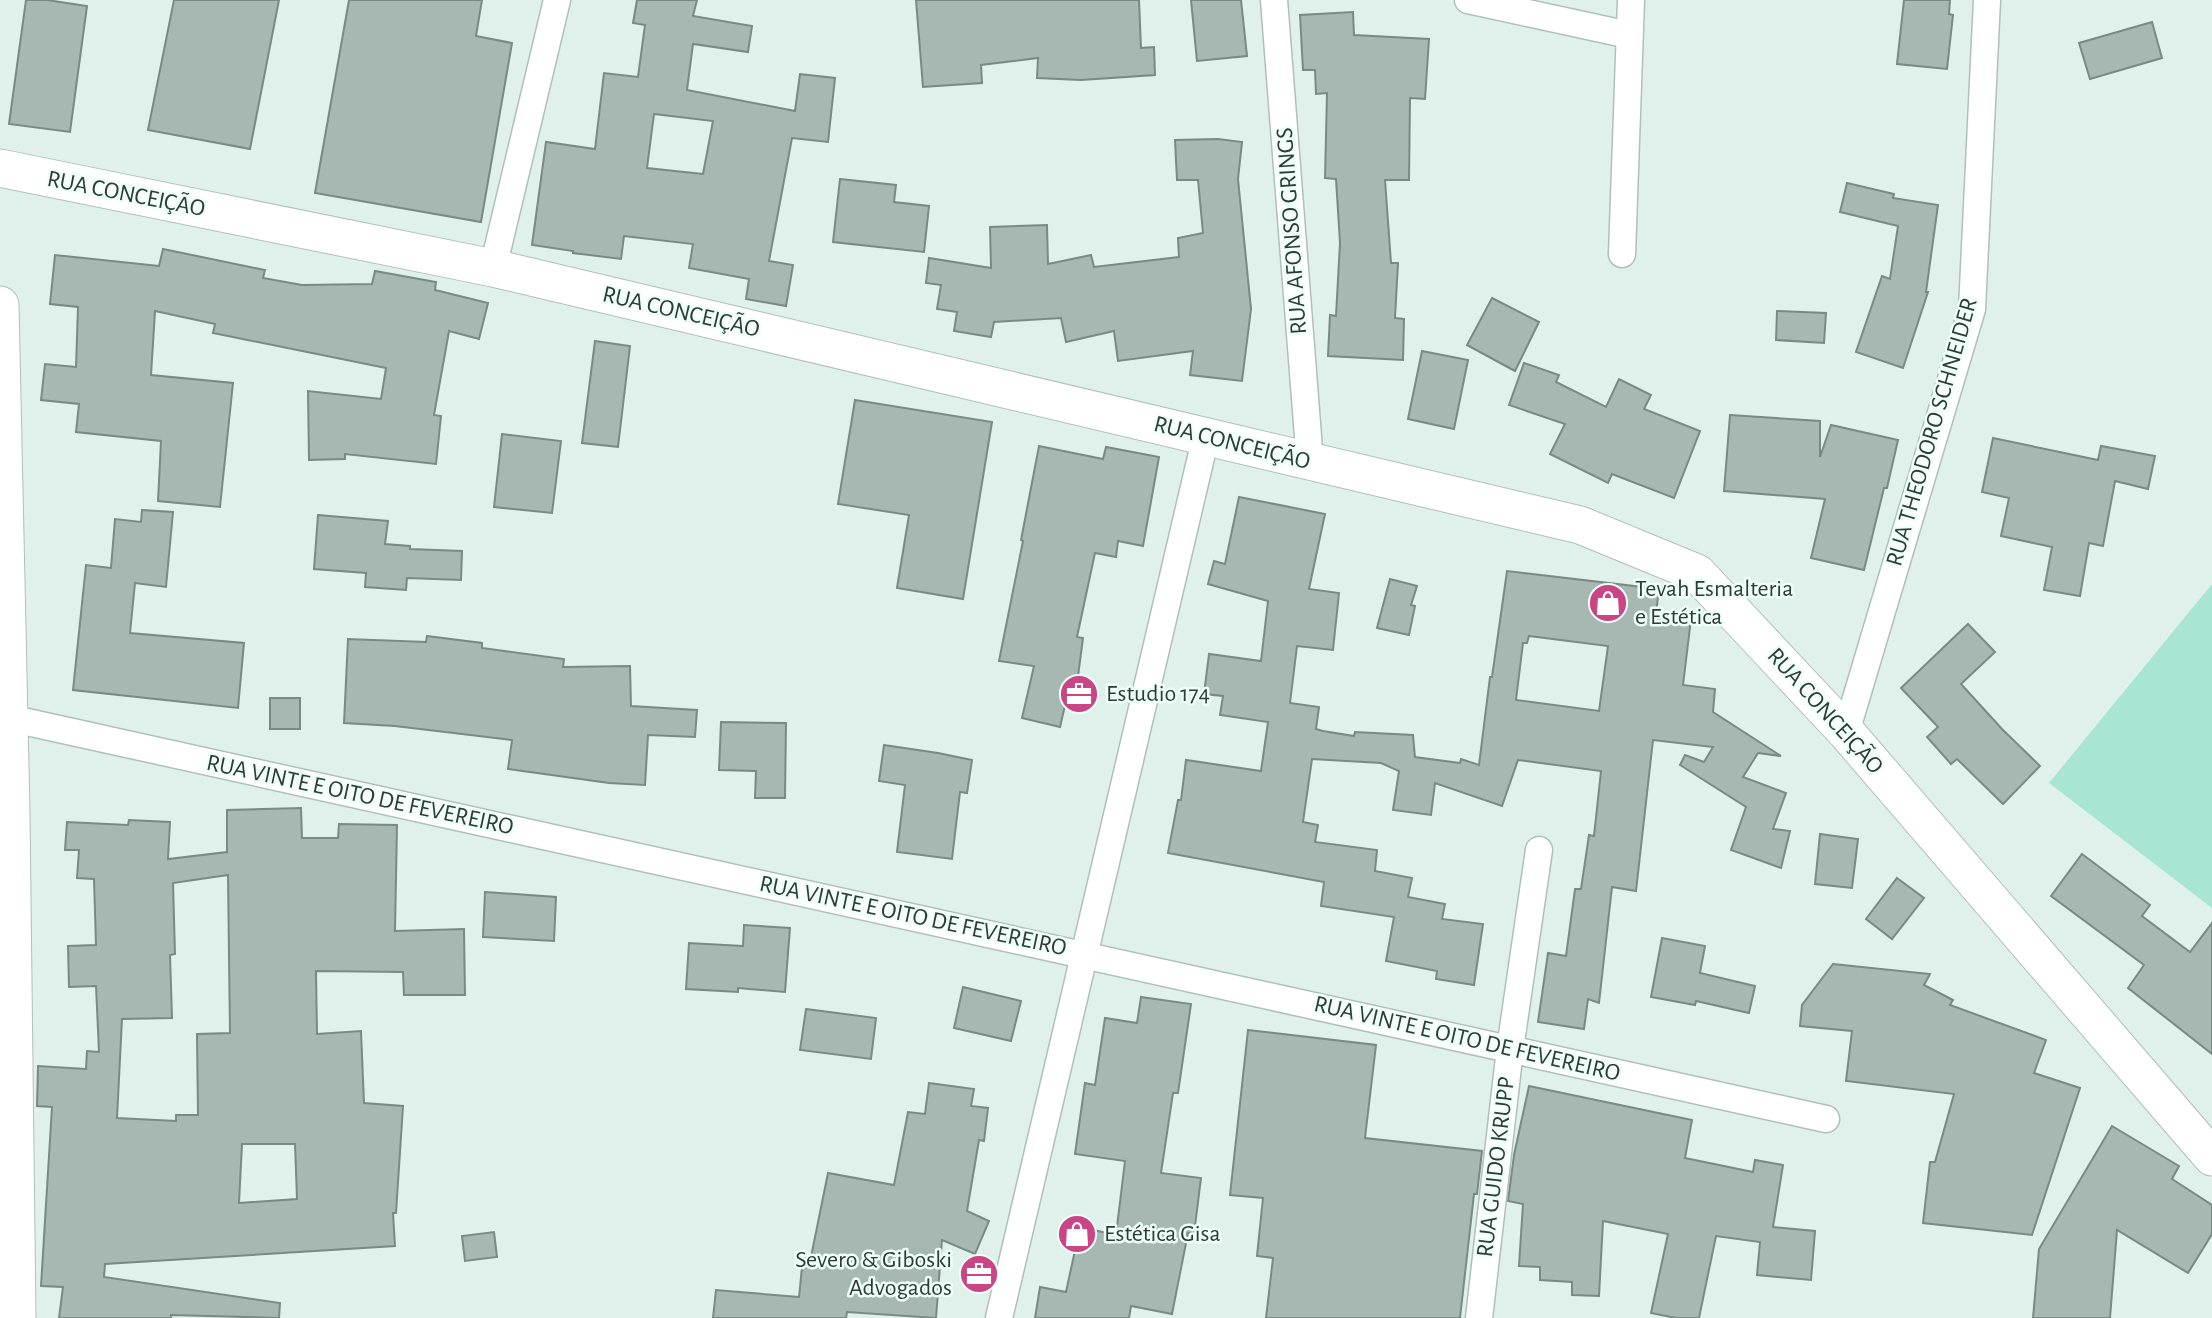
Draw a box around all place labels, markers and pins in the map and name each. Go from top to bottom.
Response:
place label: Tevah Esmalteria e Estética [1635,577,1793,629]
shop icon: Tevah Esmalteria e Estética [1587,582,1629,624]
office icon: Estudio 174 [1058,673,1100,715]
place label: Estudio 174 [1106,682,1210,706]
shop icon: Estética Gisa [1056,1213,1098,1255]
place label: Estética Gisa [1104,1222,1221,1246]
place label: Severo & Giboski Advogados [795,1248,952,1300]
office icon: Severo & Giboski Advogados [958,1253,1000,1295]

